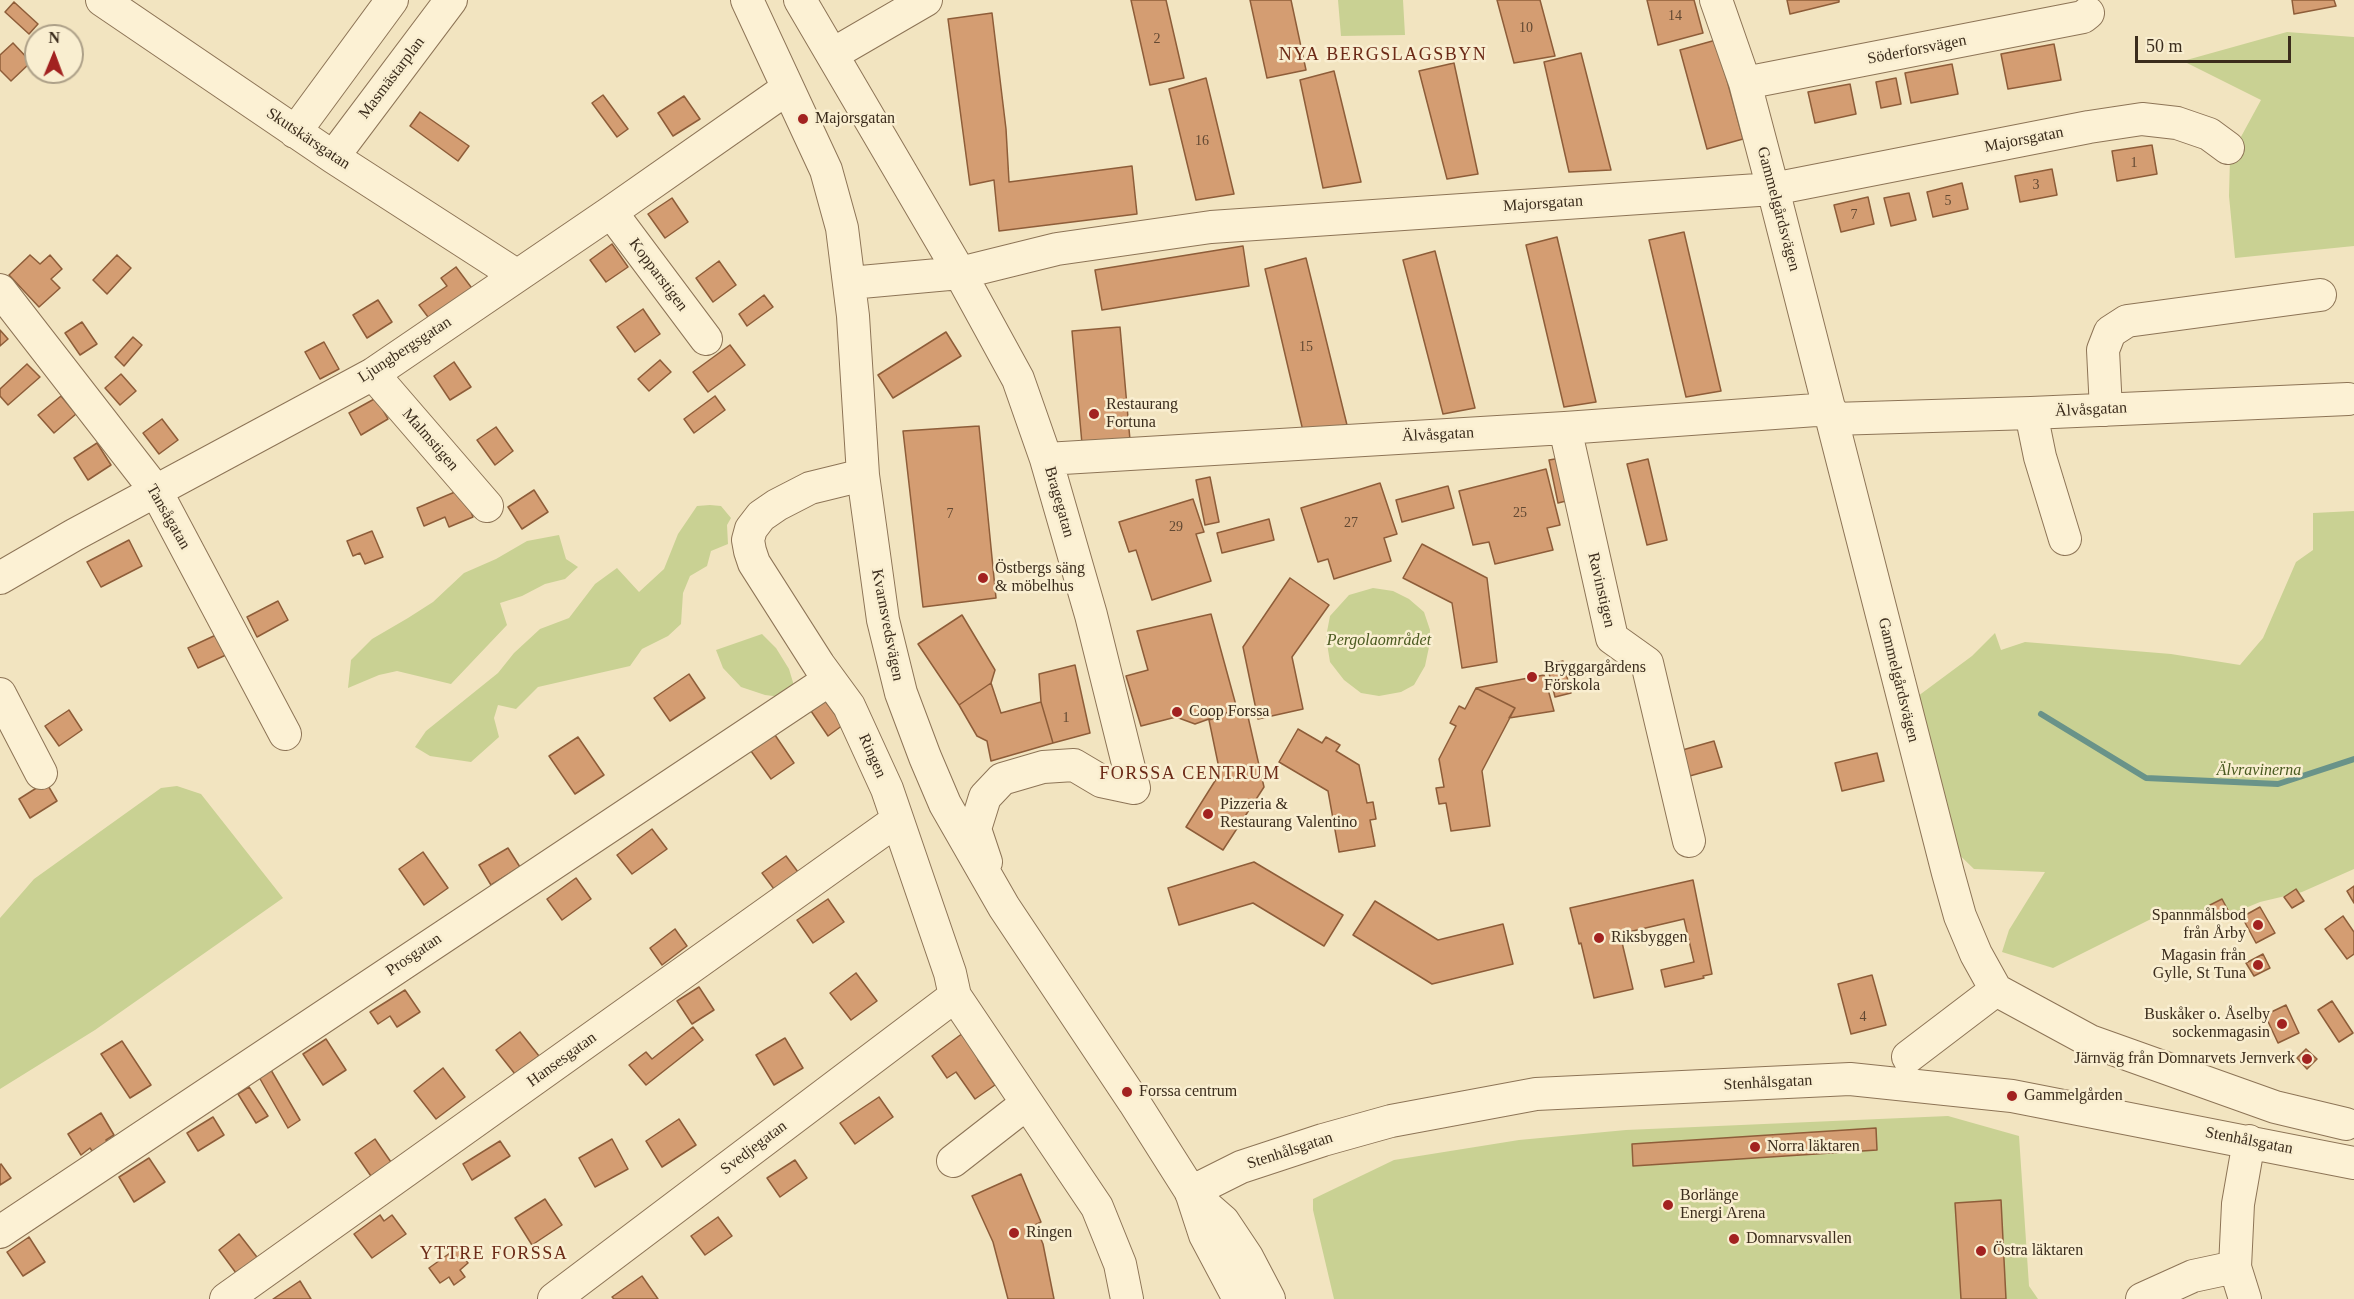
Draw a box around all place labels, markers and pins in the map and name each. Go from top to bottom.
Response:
place label: Majorsgatan [815,109,895,129]
marker: Majorsgatan [796,112,810,126]
place label: Restaurang Fortuna [1106,395,1178,433]
marker: Restaurang Fortuna [1087,407,1101,421]
place label: Östbergs säng & möbelhus [995,559,1085,597]
marker: Östbergs säng & möbelhus [976,571,990,585]
place label: Bryggargårdens Förskola [1544,658,1646,696]
marker: Bryggargårdens Förskola [1525,670,1539,684]
place label: Coop Forssa [1189,702,1269,722]
marker: Coop Forssa [1170,705,1184,719]
place label: Pizzeria & Restaurang Valentino [1220,795,1357,833]
marker: Pizzeria & Restaurang Valentino [1201,807,1215,821]
place label: Spannmålsbod från Årby [2152,906,2246,944]
marker: Spannmålsbod från Årby [2251,918,2265,932]
place label: Riksbyggen [1611,928,1687,948]
marker: Riksbyggen [1592,931,1606,945]
place label: Magasin från Gylle, St Tuna [2153,946,2246,984]
marker: Magasin från Gylle, St Tuna [2251,958,2265,972]
place label: Buskåker o. Åselby sockenmagasin [2144,1005,2270,1043]
marker: Buskåker o. Åselby sockenmagasin [2275,1017,2289,1031]
place label: Järnväg från Domnarvets Jernverk [2074,1049,2295,1069]
marker: Järnväg från Domnarvets Jernverk [2300,1052,2314,1066]
place label: Forssa centrum [1139,1082,1237,1102]
marker: Forssa centrum [1120,1085,1134,1099]
place label: Gammelgården [2024,1086,2123,1106]
marker: Gammelgården [2005,1089,2019,1103]
place label: Norra läktaren [1767,1137,1860,1157]
marker: Norra läktaren [1748,1140,1762,1154]
place label: Borlänge Energi Arena [1680,1186,1765,1224]
marker: Borlänge Energi Arena [1661,1198,1675,1212]
place label: Ringen [1026,1223,1072,1243]
marker: Ringen [1007,1226,1021,1240]
place label: Domnarvsvallen [1746,1229,1852,1249]
marker: Domnarvsvallen [1727,1232,1741,1246]
place label: Östra läktaren [1993,1241,2083,1261]
marker: Östra läktaren [1974,1244,1988,1258]

